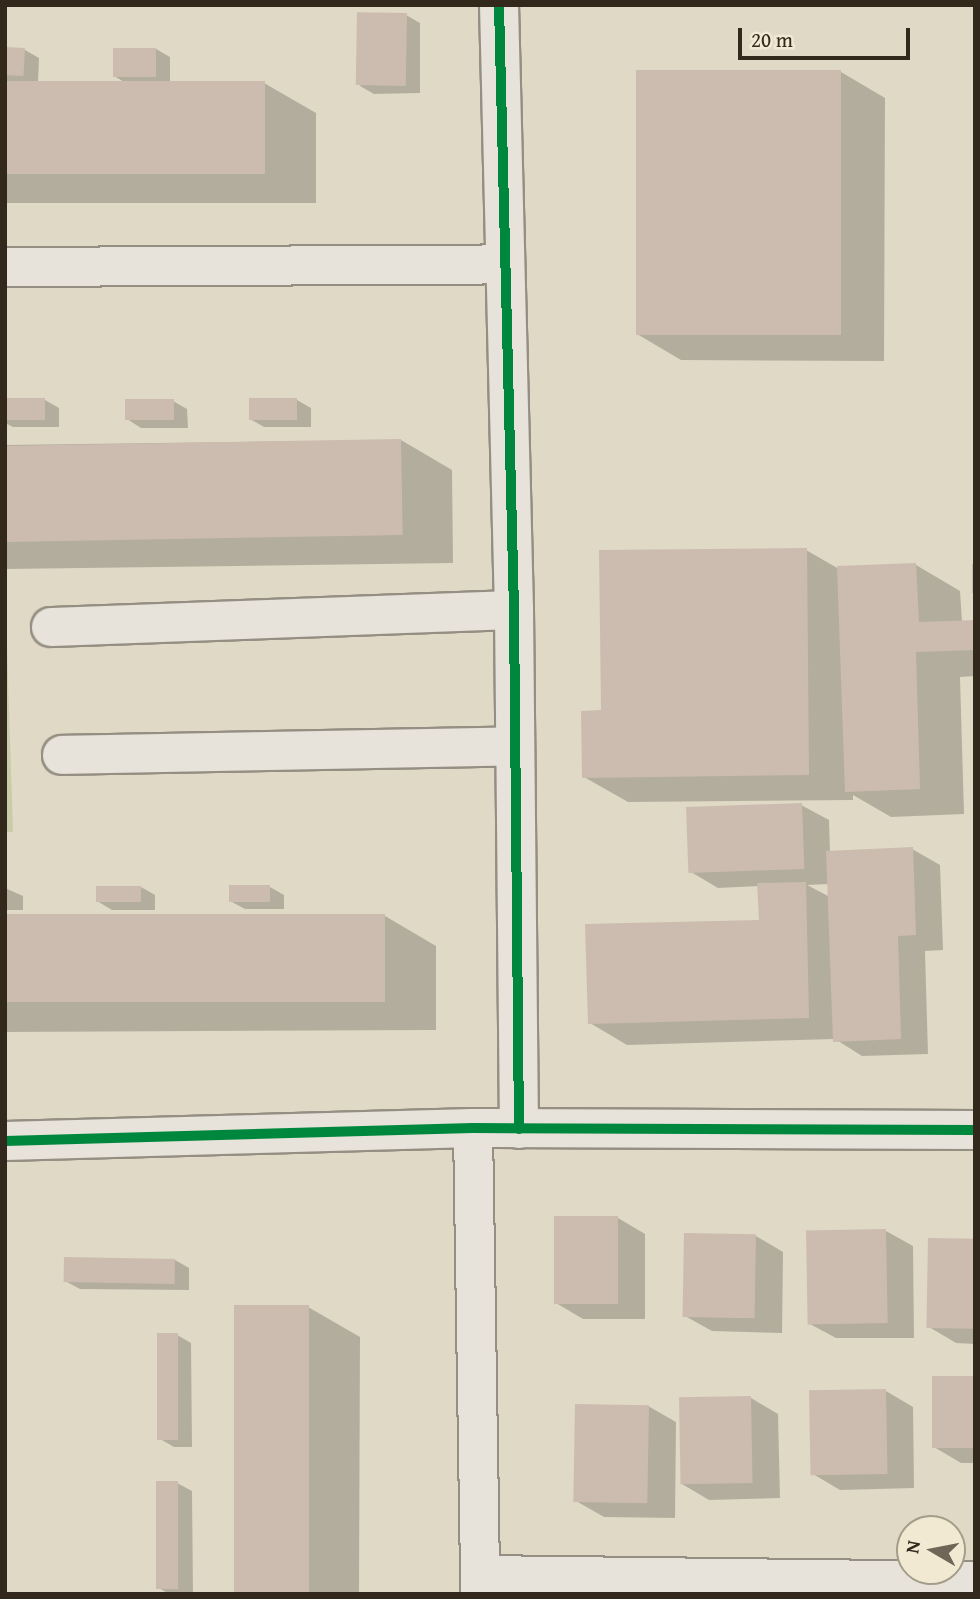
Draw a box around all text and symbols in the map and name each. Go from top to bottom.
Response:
scale bar [742,14,914,58]
text: 20 m [751,24,793,55]
north arrow [896,1515,966,1585]
text: N [897,1538,927,1555]

